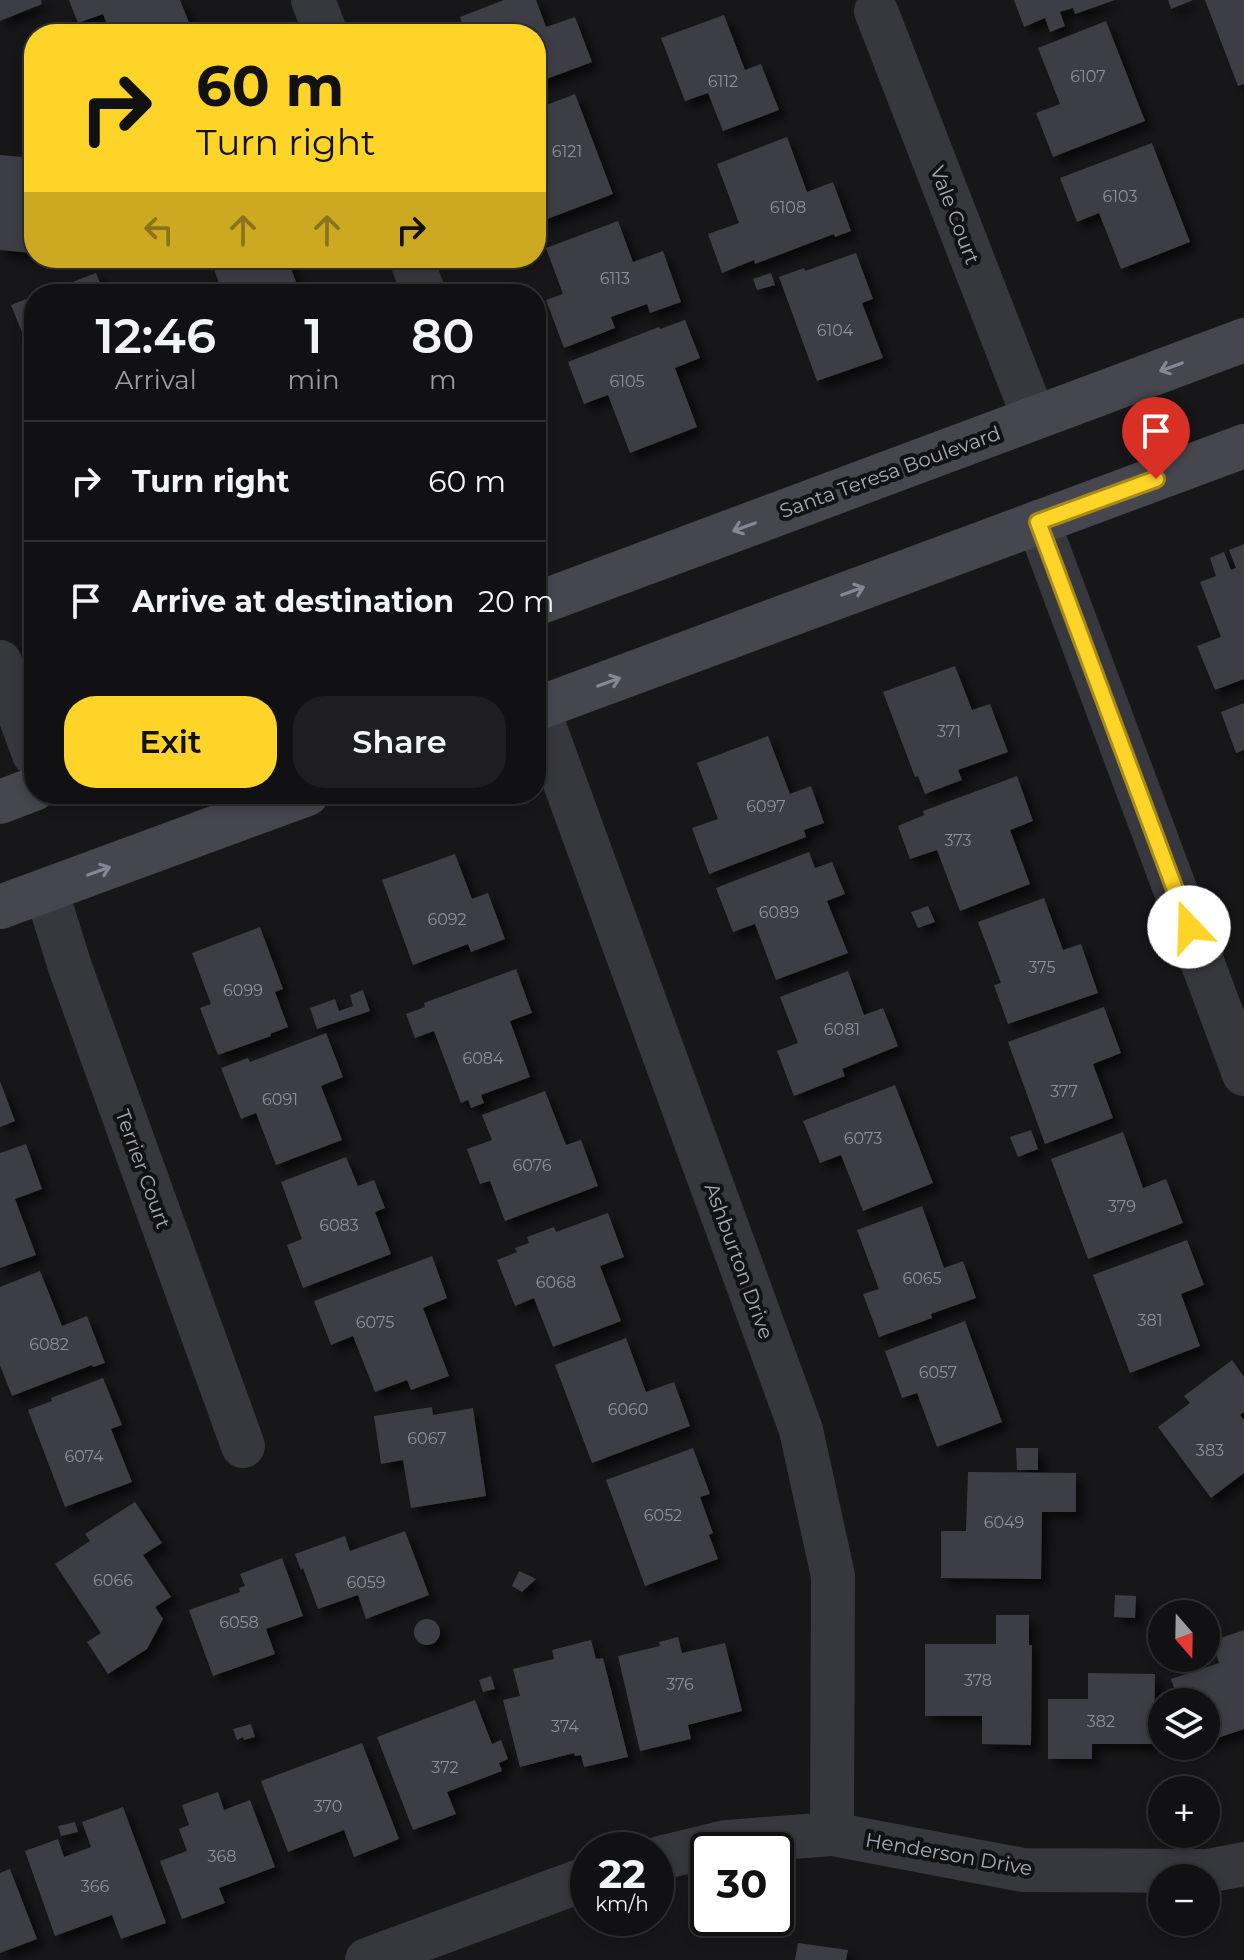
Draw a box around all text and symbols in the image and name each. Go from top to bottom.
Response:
text: 60 m [196,52,344,120]
icon: right [64,56,168,160]
house number: 6107 [1070,67,1106,86]
house number: 6112 [708,72,738,91]
text: Turn right [196,120,376,164]
house number: 6121 [552,142,582,161]
street label: Vale Court [925,162,985,268]
house number: 6103 [1103,187,1137,206]
house number: 6108 [770,198,806,217]
icon: left [137,208,181,252]
icon: ahead [221,208,265,252]
icon: ahead [305,208,349,252]
icon: right [389,208,433,252]
house number: 6113 [600,269,630,288]
text: 12:46 [95,307,216,365]
text: 1 [304,307,323,365]
text: 80 [411,307,475,365]
house number: 6104 [817,321,854,340]
one-way arrow [1159,361,1184,375]
text: Arrival [115,364,197,396]
text: min [287,364,340,396]
text: m [429,364,457,396]
house number: 6105 [609,372,645,391]
pin [1122,397,1190,479]
icon: arrive [1134,409,1178,453]
street label: Santa Teresa Boulevard [776,421,1004,523]
icon: right [64,459,108,503]
text: Turn right [132,463,289,500]
text: 60 m [428,463,506,500]
one-way arrow [732,521,757,535]
icon: arrive [64,579,108,623]
text: Arrive at destination [132,583,454,620]
text: 20 m [478,583,555,620]
one-way arrow [840,583,865,597]
one-way arrow [596,674,621,688]
button: Exit [64,696,277,788]
button: Share [293,696,506,788]
house number: 371 [937,722,961,741]
house number: 6097 [746,797,786,816]
house number: 373 [944,831,972,850]
one-way arrow [87,862,112,877]
position arrow [1147,885,1231,969]
house number: 6089 [759,903,799,922]
house number: 6092 [427,910,467,929]
house number: 375 [1029,958,1056,977]
house number: 6099 [223,981,263,1000]
house number: 6081 [824,1020,860,1039]
house number: 6084 [462,1049,504,1068]
house number: 377 [1050,1082,1078,1101]
house number: 6091 [262,1090,298,1109]
street label: Terrier Court [110,1106,176,1232]
house number: 6073 [844,1129,882,1148]
house number: 6076 [512,1156,552,1175]
street label: Ashburton Drive [700,1180,778,1342]
house number: 379 [1108,1197,1136,1216]
house number: 6083 [319,1216,359,1235]
house number: 6065 [902,1269,942,1288]
house number: 6068 [536,1273,576,1292]
house number: 381 [1137,1311,1163,1330]
house number: 6075 [356,1313,394,1332]
house number: 6082 [29,1335,69,1354]
house number: 6057 [919,1363,957,1382]
house number: 6060 [608,1400,648,1419]
house number: 6067 [407,1429,447,1448]
house number: 383 [1196,1441,1224,1460]
house number: 6074 [64,1447,104,1466]
house number: 6052 [644,1506,682,1525]
house number: 6049 [984,1513,1024,1532]
house number: 6066 [93,1571,133,1590]
house number: 6059 [346,1573,386,1592]
north arrow [1148,1600,1220,1672]
map controls [1148,1600,1220,1936]
house number: 6058 [219,1613,259,1632]
house number: 378 [964,1671,992,1690]
house number: 376 [666,1675,694,1694]
button: layers [1148,1688,1220,1760]
house number: 382 [1087,1712,1115,1731]
house number: 374 [551,1717,579,1736]
house number: 372 [431,1758,459,1777]
button: + [1148,1776,1220,1848]
house number: 370 [314,1797,342,1816]
street label: Henderson Drive [864,1828,1034,1880]
speed limit sign: 30 [690,1832,794,1936]
house number: 368 [208,1847,236,1866]
text: 22 [598,1849,646,1898]
button: − [1148,1864,1220,1936]
house number: 366 [81,1877,110,1896]
text: km/h [595,1892,649,1916]

